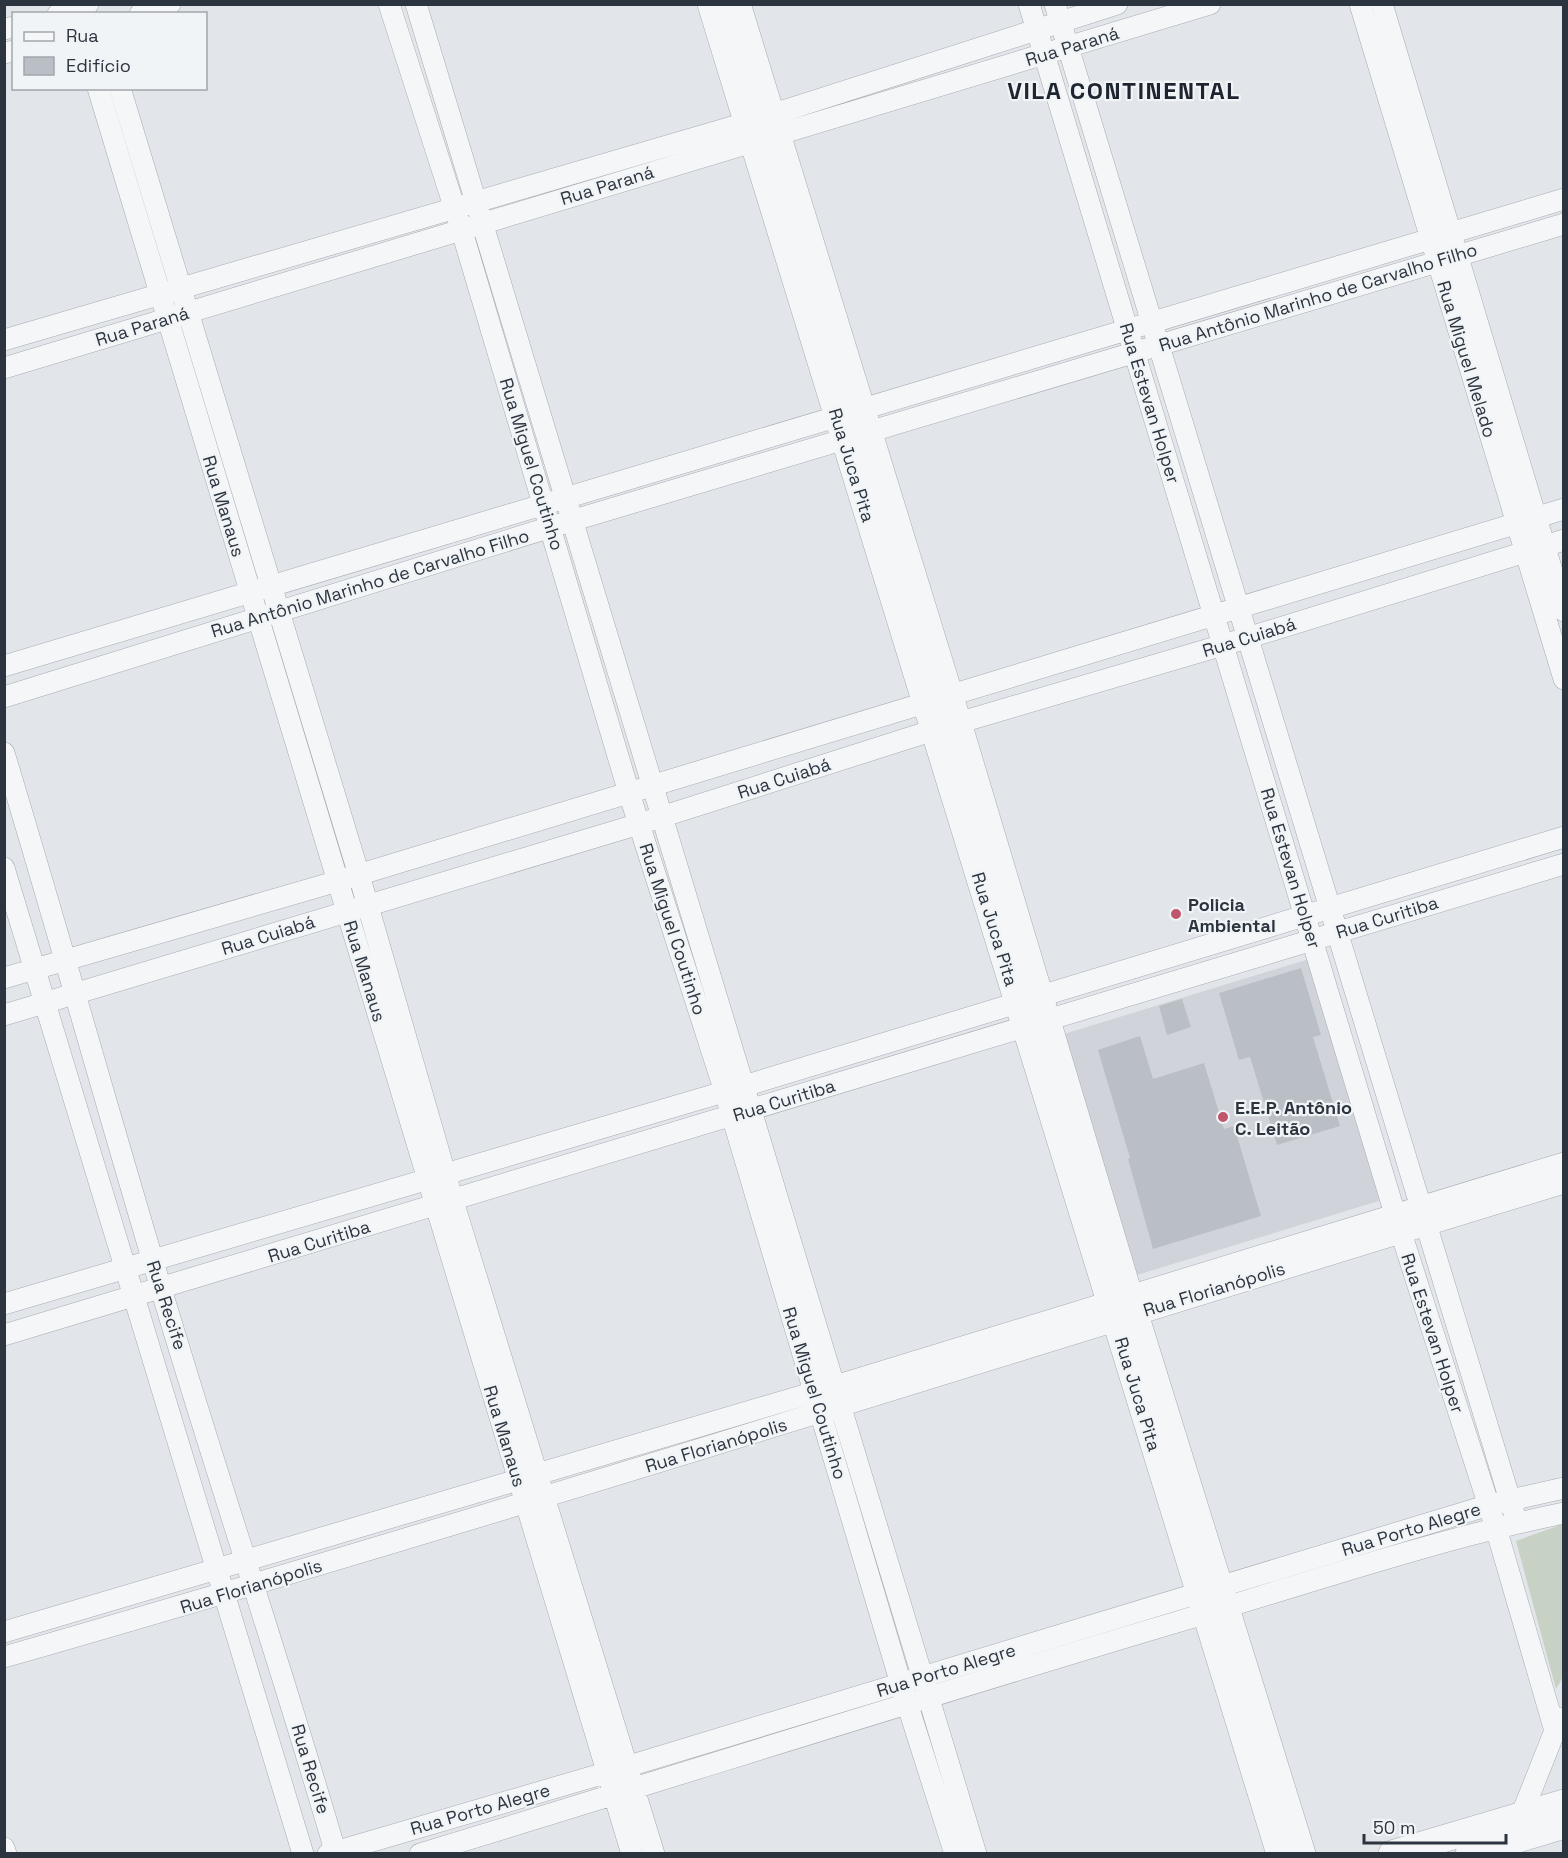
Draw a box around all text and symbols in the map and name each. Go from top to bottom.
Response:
legend [12,12,207,90]
street label: Rua Paraná [1022,21,1122,71]
text: Rua [66,24,99,47]
text: Edifício [66,54,131,77]
district label: VILA CONTINENTAL [1007,75,1241,106]
street label: Rua Paraná [557,160,657,210]
street label: Rua Antônio Marinho de Carvalho Filho [1156,238,1480,356]
street label: Rua Miguel Melado [1432,278,1502,440]
street label: Rua Paraná [92,301,192,351]
street label: Rua Estevan Holper [1115,320,1185,486]
street label: Rua Miguel Coutinho [495,375,569,553]
street label: Rua Juca Pita [824,405,880,525]
street label: Rua Manaus [198,452,250,560]
street label: Rua Antônio Marinho de Carvalho Filho [208,524,532,642]
street label: Rua Cuiabá [1199,612,1299,662]
street label: Rua Cuiabá [734,752,834,804]
street label: Rua Estevan Holper [1256,785,1326,951]
street label: Rua Miguel Coutinho [634,840,712,1018]
street label: Rua Juca Pita [967,869,1023,989]
street label: Rua Curitiba [1333,891,1441,943]
place label: Policia Ambiental [1188,893,1276,937]
marker: Policia Ambiental [1169,907,1183,921]
street label: Rua Cuiabá [218,910,318,960]
street label: Rua Manaus [339,917,391,1025]
street label: Rua Curitiba [730,1074,838,1126]
place label: E.E.P. Antônio C. Leitão [1235,1096,1352,1140]
marker: E.E.P. Antônio C. Leitão [1216,1110,1230,1124]
street label: Rua Curitiba [265,1215,373,1267]
street label: Rua Estevan Holper [1396,1250,1470,1416]
street label: Rua Florianópolis [1140,1256,1288,1322]
street label: Rua Recife [142,1257,192,1353]
street label: Rua Miguel Coutinho [778,1304,852,1482]
street label: Rua Juca Pita [1110,1334,1166,1454]
street label: Rua Manaus [479,1382,531,1490]
street label: Rua Florianópolis [642,1412,790,1478]
street label: Rua Porto Alegre [1339,1497,1483,1561]
street label: Rua Florianópolis [177,1553,325,1619]
street label: Rua Porto Alegre [874,1638,1018,1702]
street label: Rua Recife [286,1721,336,1817]
street label: Rua Porto Alegre [407,1778,553,1840]
scale bar [1364,1807,1506,1845]
text: 50 m [1373,1816,1415,1839]

